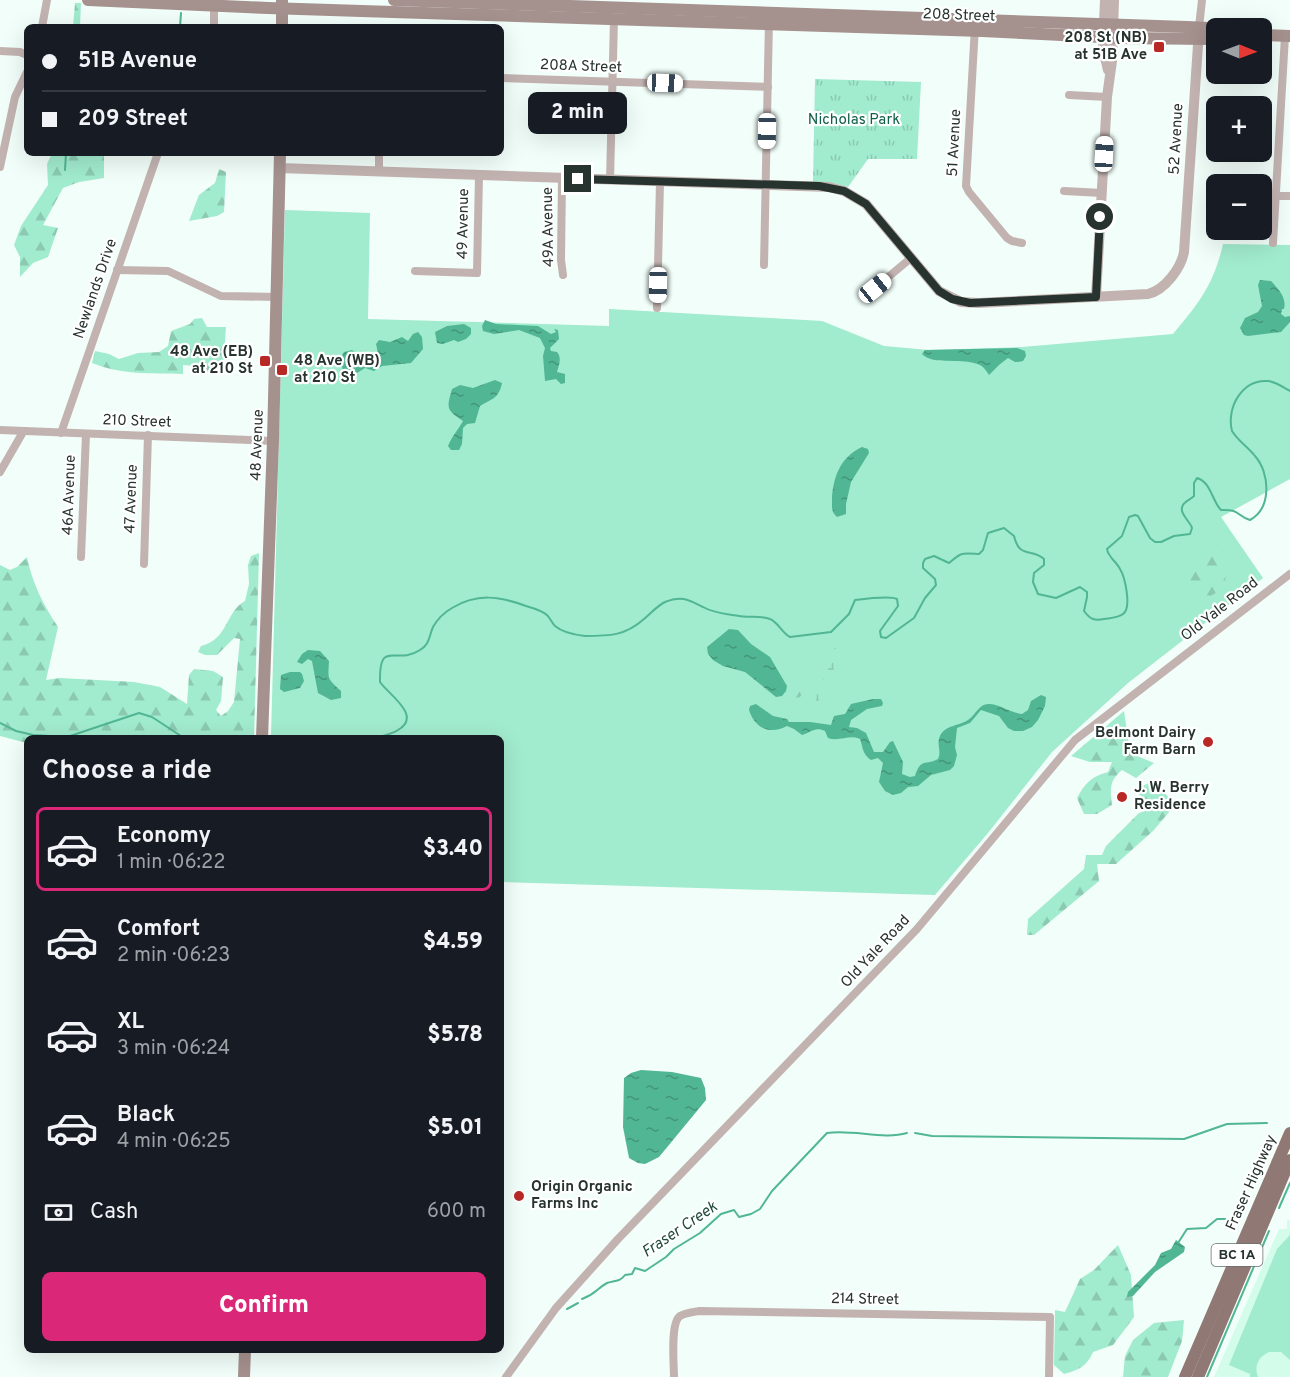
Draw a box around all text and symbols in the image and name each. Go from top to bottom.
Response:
street label: 208 Street [922,5,996,27]
north arrow [1206,18,1272,84]
map controls [1206,18,1272,240]
place label: 208 St (NB) at 51B Ave [1064,29,1147,65]
marker: 208 St (NB) at 51B Ave [1152,40,1166,54]
text: 51B Avenue [78,48,197,75]
street label: 208A Street [540,56,622,78]
car [647,73,683,93]
callout: 2 min [528,92,628,134]
button: + [1206,96,1272,162]
text: 2 min [551,100,604,126]
street label: 52 Avenue [1166,103,1188,175]
text: 209 Street [78,106,188,133]
street label: 51 Avenue [944,109,966,177]
park label: Nicholas Park [808,111,900,130]
car [758,113,776,149]
car [1094,136,1114,172]
route end [564,165,591,192]
button: − [1206,174,1272,240]
street label: 49A Avenue [539,187,559,267]
street label: 49 Avenue [454,188,474,260]
route start [1086,203,1113,230]
street label: Newlands Drive [70,236,122,342]
car [649,267,667,303]
car [855,270,895,306]
place label: 48 Ave (EB) at 210 St [170,343,253,379]
place label: 48 Ave (WB) at 210 St [294,352,380,388]
marker: 48 Ave (EB) at 210 St [258,354,272,368]
marker: 48 Ave (WB) at 210 St [275,363,289,377]
street label: 48 Avenue [247,409,269,481]
street label: 210 Street [102,411,172,433]
street label: 46A Avenue [59,454,81,536]
street label: 47 Avenue [121,464,143,534]
street label: Old Yale Road [1178,574,1262,646]
place label: Belmont Dairy Farm Barn [1095,724,1196,760]
marker: Belmont Dairy Farm Barn [1201,735,1215,749]
text: Choose a ride [42,754,212,788]
place label: J. W. Berry Residence [1134,779,1210,815]
marker: J. W. Berry Residence [1115,790,1129,804]
icon: car [45,822,99,876]
text: Economy [117,823,211,850]
text: $3.40 [423,836,483,863]
text: 1 min · 06:22 [117,850,226,876]
street label: Old Yale Road [837,912,915,992]
icon: car [45,915,99,969]
text: Comfort [117,916,200,943]
text: $4.59 [423,929,483,956]
text: 2 min · 06:23 [117,943,230,969]
icon: car [45,1008,99,1062]
text: XL [117,1009,144,1036]
text: $5.78 [427,1022,483,1049]
text: 3 min · 06:24 [117,1036,230,1062]
icon: car [45,1101,99,1155]
text: Black [117,1102,175,1129]
text: $5.01 [427,1115,483,1142]
text: 4 min · 06:25 [117,1129,231,1155]
street label: Fraser Highway [1222,1132,1282,1234]
place label: Origin Organic Farms Inc [531,1178,633,1214]
marker: Origin Organic Farms Inc [512,1189,526,1203]
icon: cash [42,1196,75,1229]
water label: Fraser Creek [638,1197,722,1263]
text: Cash [90,1199,139,1226]
text: 600 m [427,1199,486,1225]
road number: BC 1A [1212,1244,1262,1266]
button: Confirm [42,1272,486,1341]
street label: 214 Street [831,1290,899,1310]

